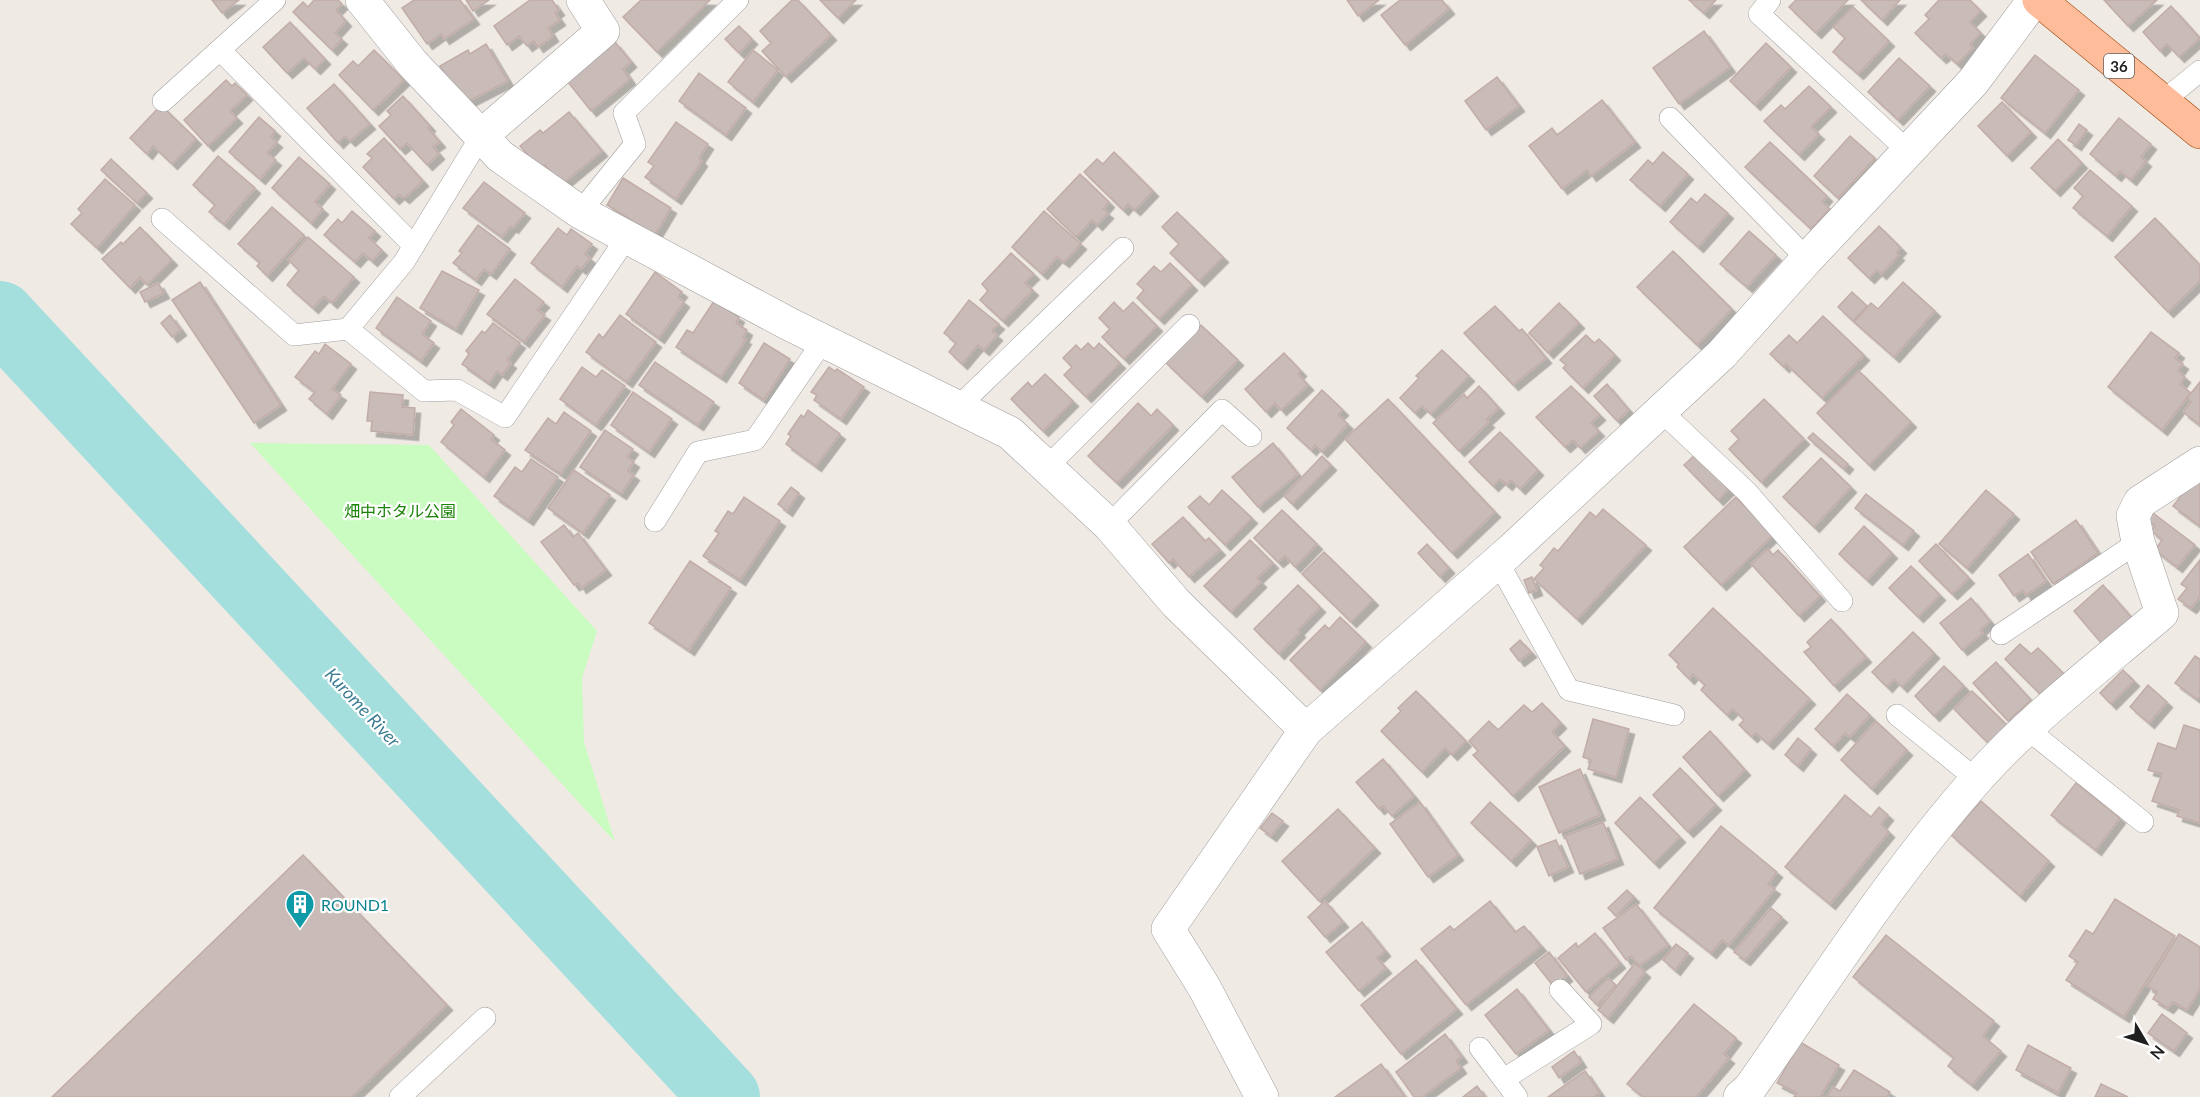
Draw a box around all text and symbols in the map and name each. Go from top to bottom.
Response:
road number: 36 [2104,54,2134,78]
park label: 畑中ホタル公園 [344,501,456,520]
water label: Kurome River [321,663,406,752]
building icon: ROUND1 [284,888,316,930]
place label: ROUND1 [321,895,389,914]
north arrow [2116,1013,2176,1073]
text: N [2147,1042,2169,1064]

